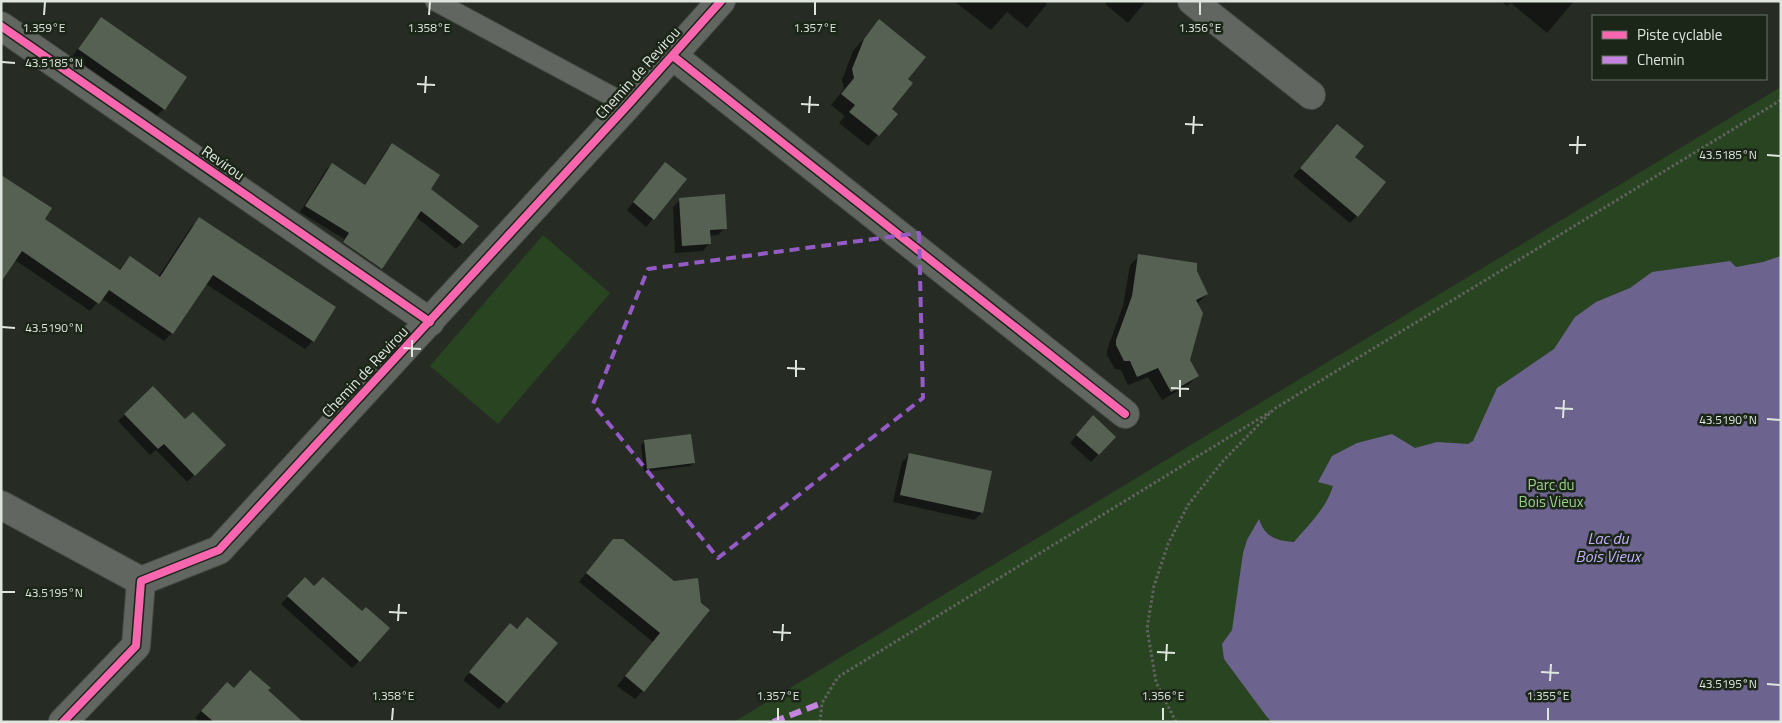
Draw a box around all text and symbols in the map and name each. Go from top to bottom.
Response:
legend [1592,15,1767,80]
text: 1.359°E [23,18,66,37]
text: 1.358°E [408,18,451,37]
text: 1.357°E [794,18,837,37]
text: 1.356°E [1179,18,1222,37]
street label: Chemin de Revirou [590,21,686,124]
text: Piste cyclable [1637,23,1722,46]
text: Chemin [1637,48,1685,71]
text: 43.5185°N [25,53,83,72]
street label: Revirou [197,139,250,186]
text: 43.5185°N [1699,145,1757,164]
text: 43.5190°N [25,318,83,337]
street label: Chemin de Revirou [316,321,413,423]
text: 43.5190°N [1699,410,1757,429]
park label: Parc du Bois Vieux [1518,473,1584,513]
water label: Lac du Bois Vieux [1576,526,1643,568]
text: 43.5195°N [25,583,83,602]
text: 43.5195°N [1699,674,1757,693]
text: 1.358°E [372,686,415,705]
text: 1.357°E [757,686,800,705]
text: 1.356°E [1142,686,1185,705]
text: 1.355°E [1527,686,1570,705]

